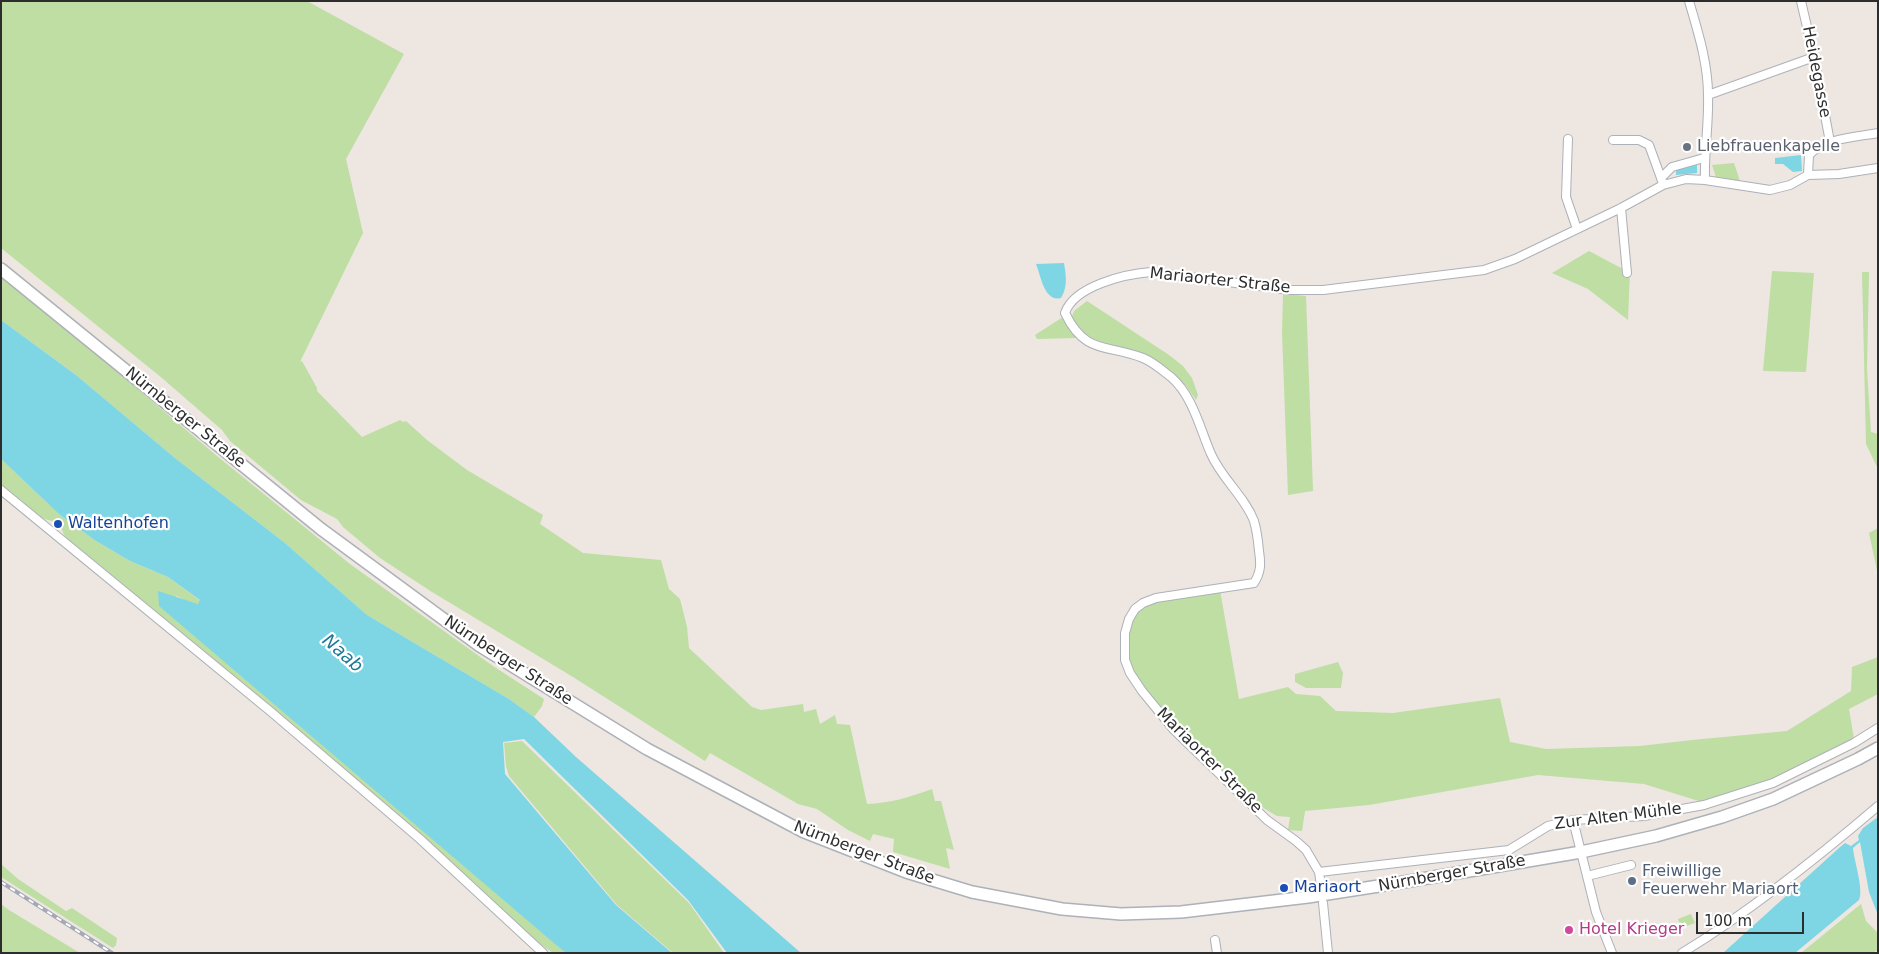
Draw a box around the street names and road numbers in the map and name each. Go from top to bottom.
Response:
street label: Heidegasse [1798,25,1834,119]
street label: Mariaorter Straße [1149,264,1291,298]
street label: Nürnberger Straße [121,364,249,472]
street label: Nürnberger Straße [440,612,576,710]
street label: Mariaorter Straße [1152,704,1266,818]
street label: Zur Alten Mühle [1553,800,1683,834]
street label: Nürnberger Straße [791,817,937,889]
street label: Nürnberger Straße [1377,852,1527,896]

